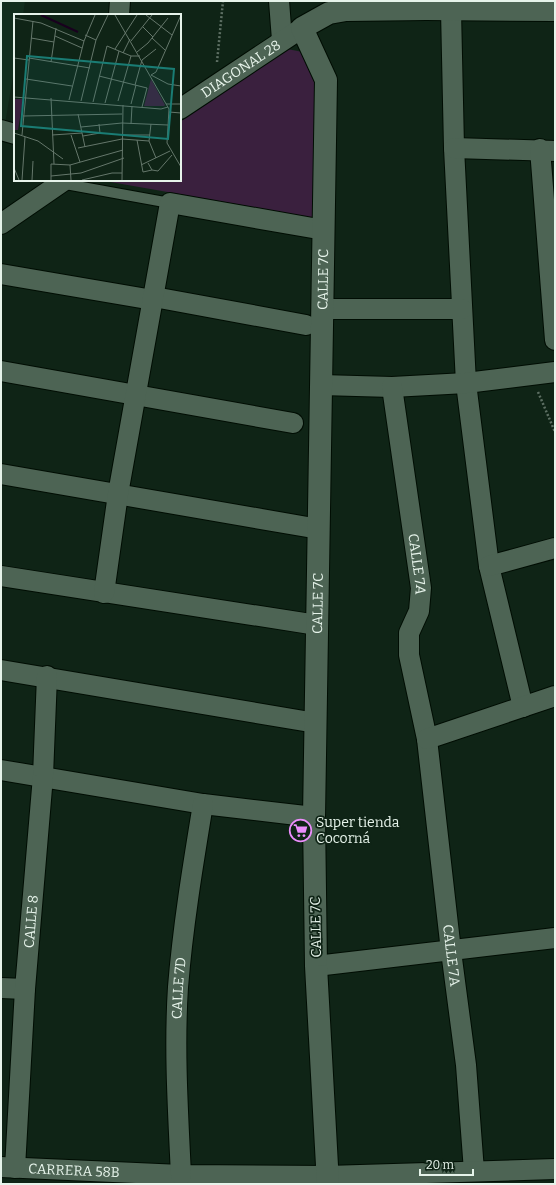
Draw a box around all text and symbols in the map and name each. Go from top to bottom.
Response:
inset map [14,14,181,181]
street label: DIAGONAL 28 [198,36,284,101]
street label: CALLE 7C [314,249,332,310]
street label: CALLE 7A [405,532,430,596]
street label: CALLE 7C [308,573,326,634]
place label: Super tienda Cocorná [316,814,400,847]
supermarket icon: Super tienda Cocorná [288,817,314,843]
street label: CALLE 8 [20,894,41,949]
street label: CALLE 7C [307,896,325,958]
street label: CALLE 7A [440,924,464,987]
street label: CALLE 7D [168,956,189,1019]
scale bar [420,1151,473,1177]
text: 20 m [426,1158,455,1172]
street label: CARRERA 58B [28,1160,120,1181]

